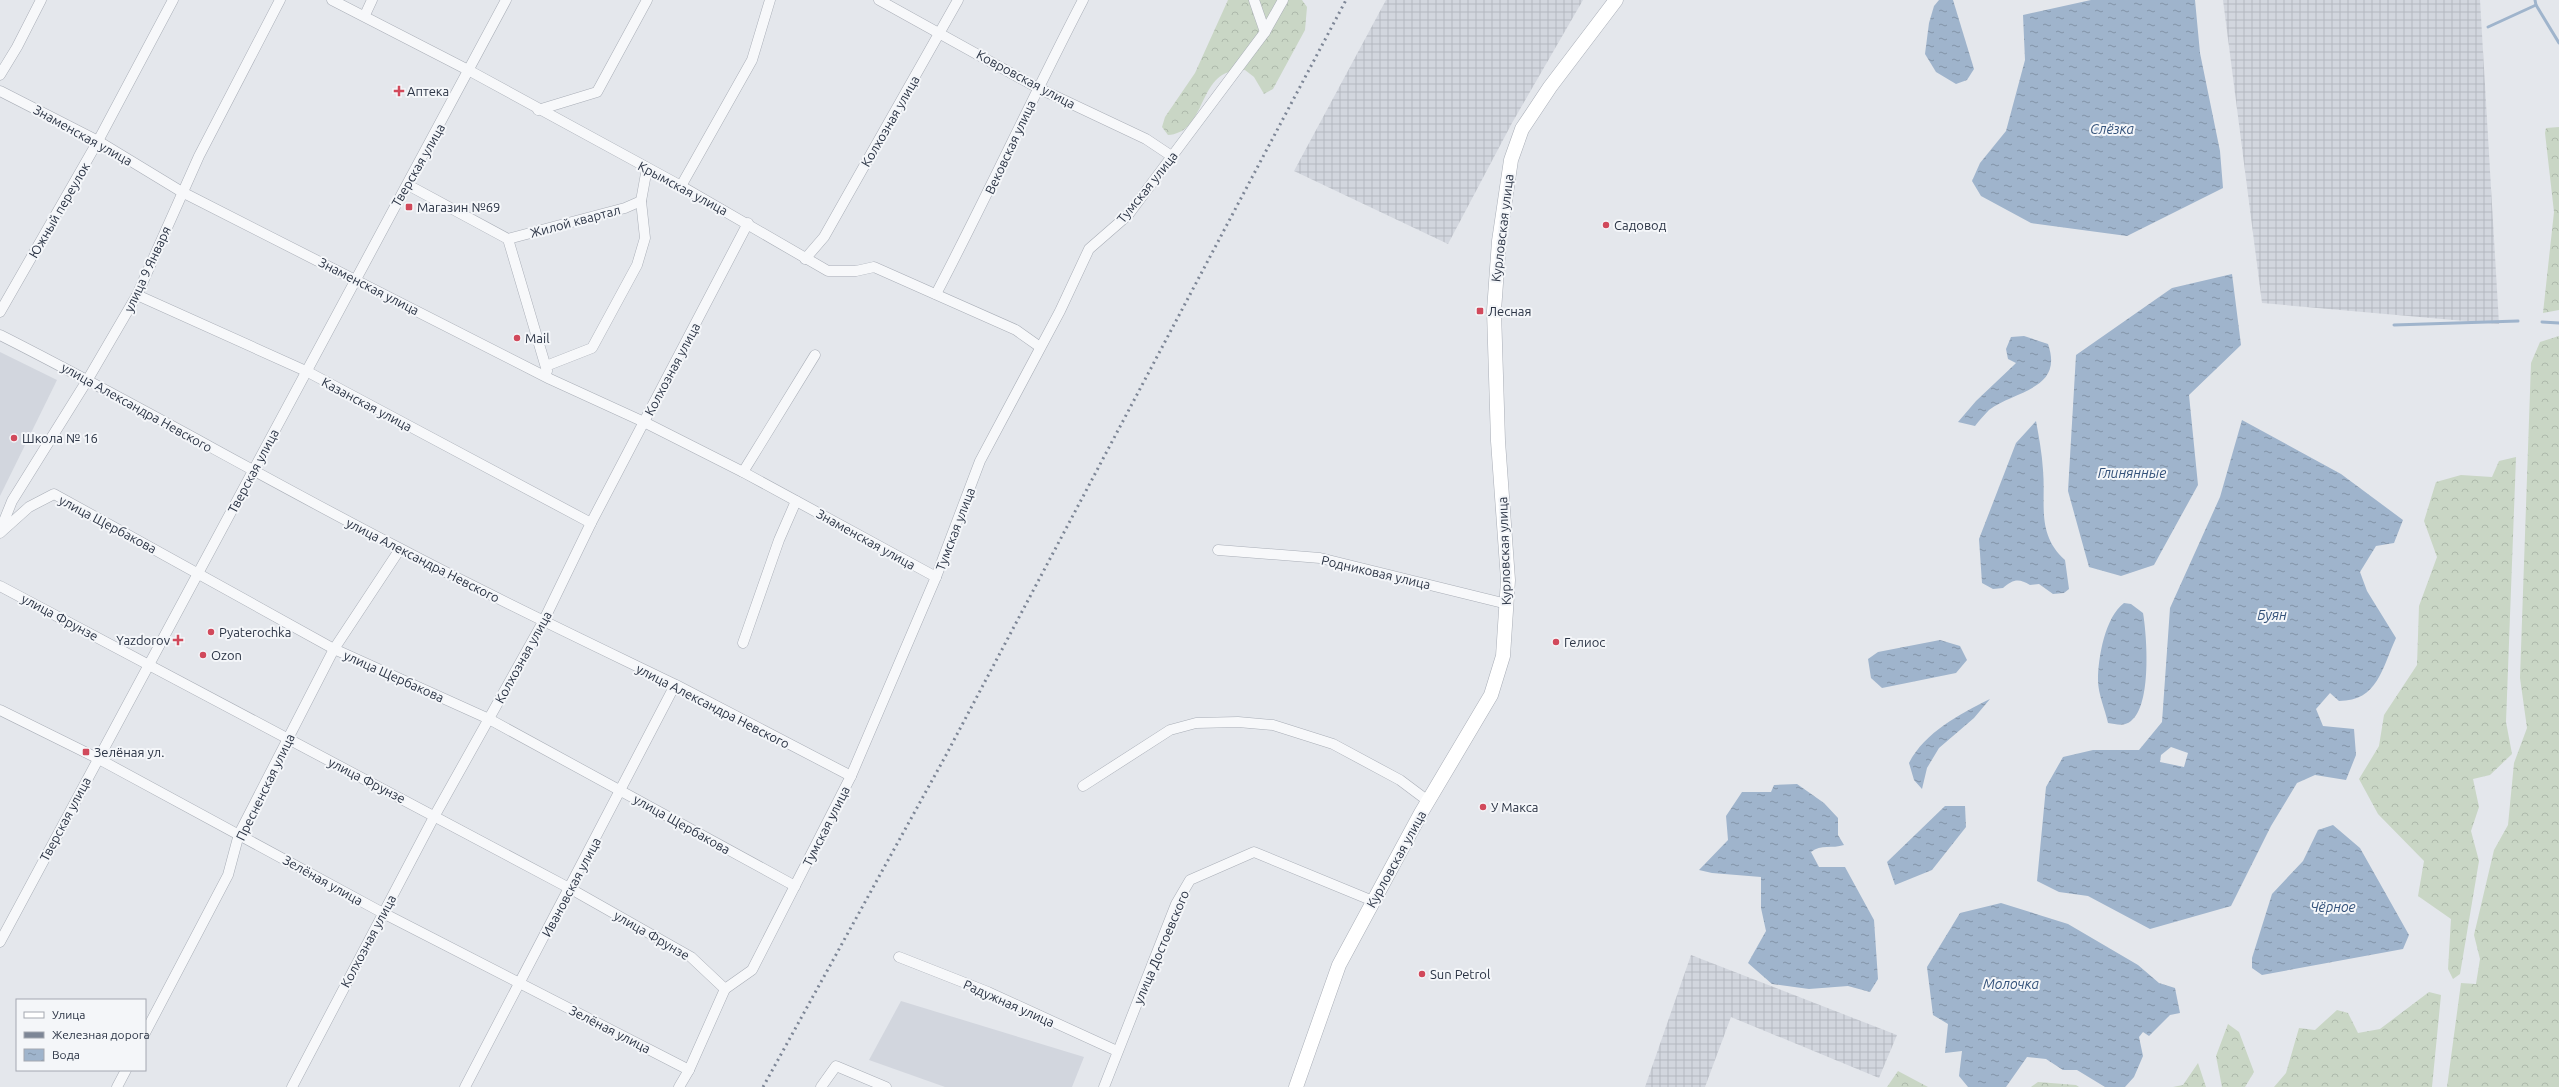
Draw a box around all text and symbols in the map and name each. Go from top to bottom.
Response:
street label: Ковровская улица [974,47,1078,111]
street label: Колхозная улица [858,73,922,169]
place label: Аптека [407,84,449,98]
marker: Аптека [394,86,404,96]
street label: Вековская улица [982,98,1038,196]
street label: Знаменская улица [31,102,135,168]
street label: Тверская улица [389,121,447,209]
water label: Слёзка [2090,121,2134,137]
street label: Тумская улица [1114,148,1180,226]
street label: Крымская улица [636,158,730,218]
street label: Южный переулок [26,159,92,260]
street label: Курловская улица [1488,173,1516,283]
place label: Магазин №69 [417,200,500,214]
marker: Магазин №69 [404,202,414,212]
street label: Жилой квартал [528,202,622,240]
place label: Садовод [1614,218,1667,232]
marker: Садовод [1601,220,1611,230]
street label: улица 9 Января [121,224,173,314]
street label: Знаменская улица [316,255,422,317]
place label: Лесная [1488,304,1532,318]
marker: Лесная [1475,306,1485,316]
street label: Колхозная улица [642,320,702,418]
place label: Mail [525,331,550,345]
marker: Mail [512,333,522,343]
street label: улица Александра Невского [59,360,215,454]
street label: Казанская улица [320,374,414,434]
street label: Тверская улица [225,426,281,516]
place label: Школа № 16 [22,431,98,445]
marker: Школа № 16 [9,433,19,443]
water label: Глинянные [2098,465,2166,481]
street label: Тумская улица [933,486,977,572]
street label: улица Щербакова [57,492,159,556]
street label: Курловская улица [1495,496,1513,606]
street label: Знаменская улица [814,506,918,572]
street label: улица Александра Невского [344,515,502,605]
street label: Родниковая улица [1320,553,1432,591]
street label: улица Фрунзе [19,591,101,643]
water label: Буян [2257,607,2287,623]
street label: Колхозная улица [492,609,554,705]
place label: Pyaterochka [219,625,291,639]
marker: Pyaterochka [206,627,216,637]
place label: Yazdorov [116,633,171,647]
marker: Yazdorov [173,635,183,645]
place label: Гелиос [1564,635,1605,649]
marker: Гелиос [1551,637,1561,647]
place label: Ozon [211,648,242,662]
street label: улица Щербакова [342,648,446,704]
marker: Ozon [198,650,208,660]
street label: улица Александра Невского [634,661,792,751]
street label: Пресненская улица [233,731,297,843]
place label: Зелёная ул. [94,745,164,759]
marker: Зелёная ул. [81,747,91,757]
street label: улица Фрунзе [326,755,408,805]
street label: Тверская улица [37,774,93,864]
street label: Тумская улица [800,784,852,868]
street label: улица Щербакова [631,792,733,856]
place label: У Макса [1491,800,1539,814]
marker: У Макса [1478,802,1488,812]
street label: Курловская улица [1364,808,1428,910]
street label: Ивановская улица [539,835,603,939]
street label: Зелёная улица [281,852,365,908]
street label: улица Достоевского [1131,888,1191,1006]
street label: Колхозная улица [338,892,398,990]
water label: Чёрное [2310,899,2356,915]
street label: улица Фрунзе [612,908,692,962]
place label: Sun Petrol [1430,967,1491,981]
marker: Sun Petrol [1417,969,1427,979]
water label: Молочка [1983,976,2040,992]
street label: Радужная улица [961,977,1057,1029]
legend [16,999,146,1071]
street label: Зелёная улица [567,1003,653,1055]
text: Улица [52,1008,85,1021]
text: Железная дорога [52,1028,150,1041]
text: Вода [52,1048,80,1061]

